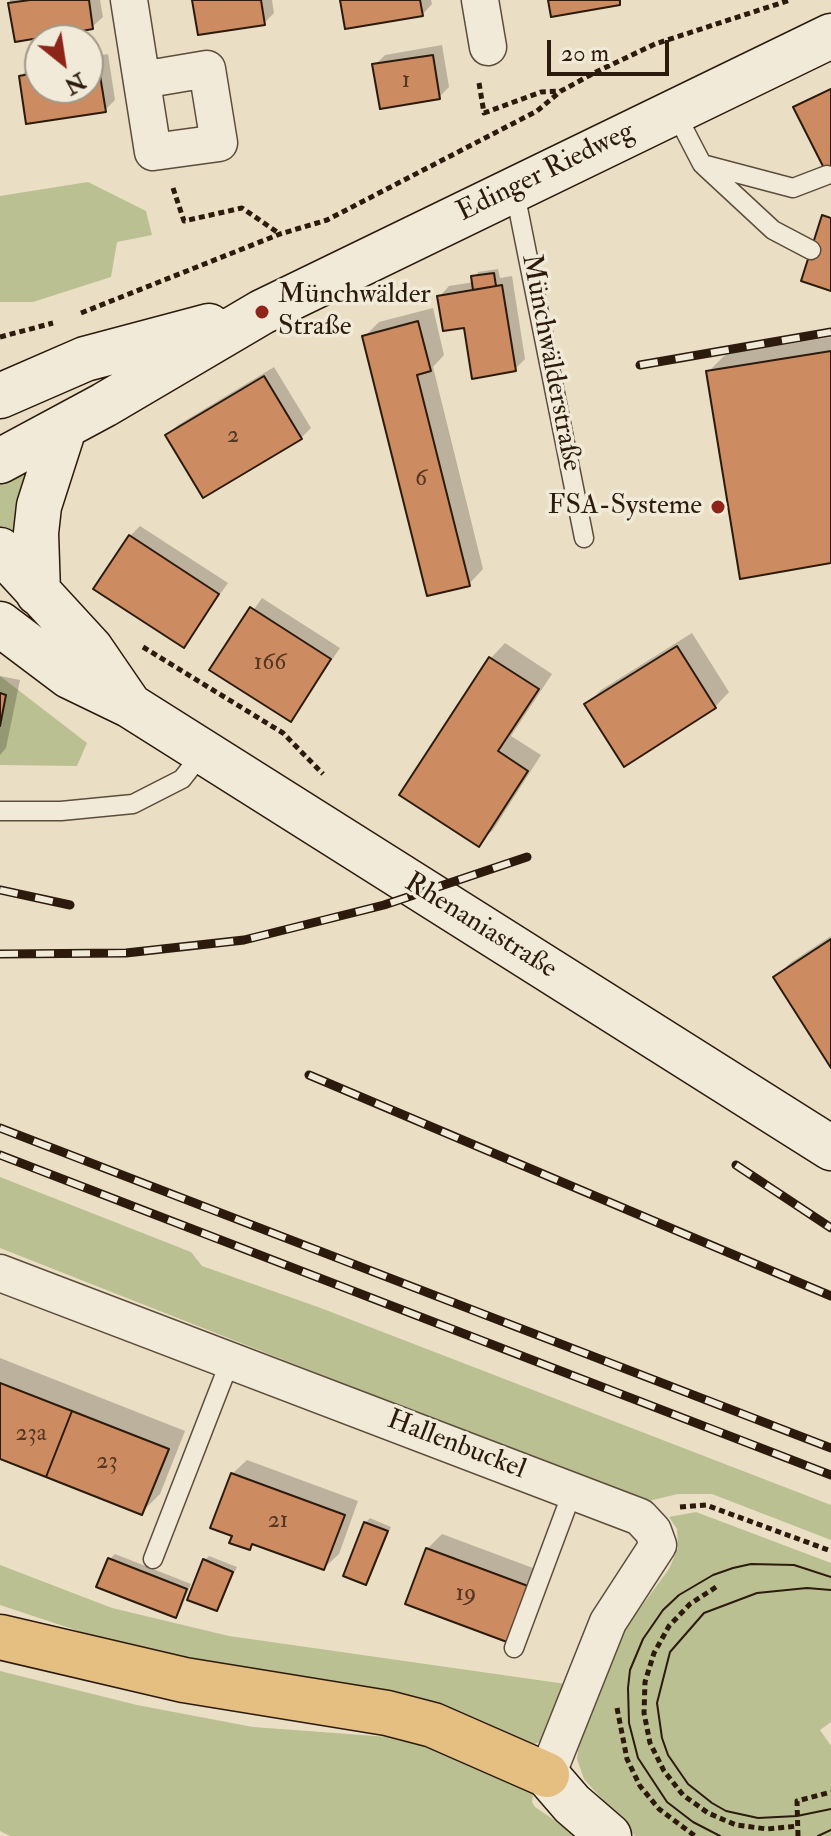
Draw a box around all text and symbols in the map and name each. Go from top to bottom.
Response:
north arrow [24,24,104,104]
scale bar [551,24,673,74]
text: 20 m [561,38,609,69]
text: N [59,66,91,100]
house number: 1 [402,68,410,96]
street label: Edinger Riedweg [452,116,640,230]
street label: Münchwälderstraße [512,252,588,474]
place label: Münchwälder Straße [278,279,431,345]
marker: Münchwälder Straße [253,303,271,321]
house number: 2 [227,423,239,451]
house number: 6 [415,466,427,494]
place label: FSA-Systeme [548,490,702,524]
marker: FSA-Systeme [709,498,727,516]
house number: 166 [254,650,286,678]
street label: Rhenaniastraße [398,867,562,987]
street label: Hallenbuckel [382,1404,530,1488]
house number: 23a [15,1421,47,1449]
house number: 23 [96,1449,118,1477]
house number: 21 [268,1508,288,1536]
house number: 19 [456,1581,476,1609]

